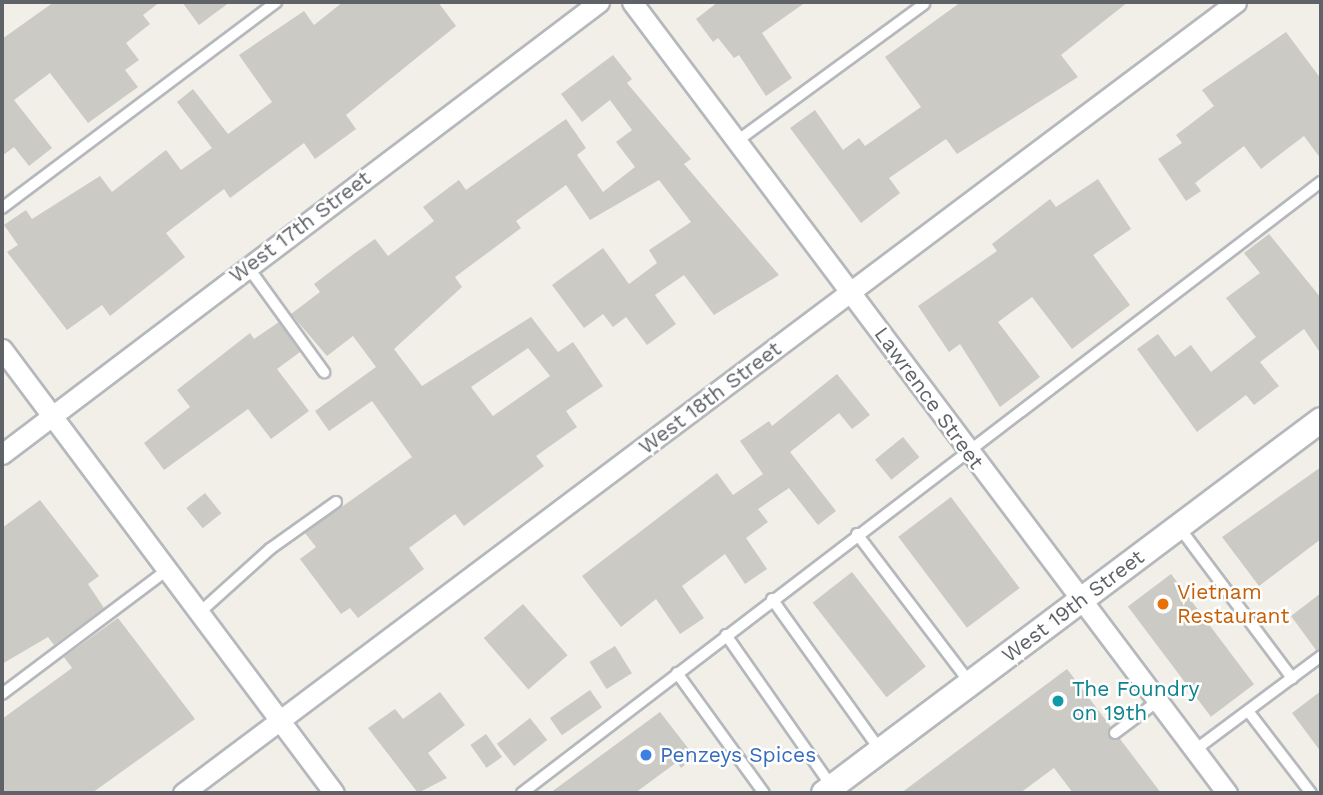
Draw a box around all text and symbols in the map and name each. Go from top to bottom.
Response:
street label: West 17th Street [224,166,376,288]
street label: Lawrence Street [869,322,989,474]
street label: West 18th Street [634,336,786,460]
street label: West 19th Street [997,544,1149,668]
place label: Vietnam Restaurant [1177,579,1289,629]
marker: Vietnam Restaurant [1155,596,1171,612]
place label: The Foundry on 19th [1072,676,1199,726]
marker: The Foundry on 19th [1050,693,1066,709]
place label: Penzeys Spices [660,742,816,768]
marker: Penzeys Spices [638,747,654,763]

